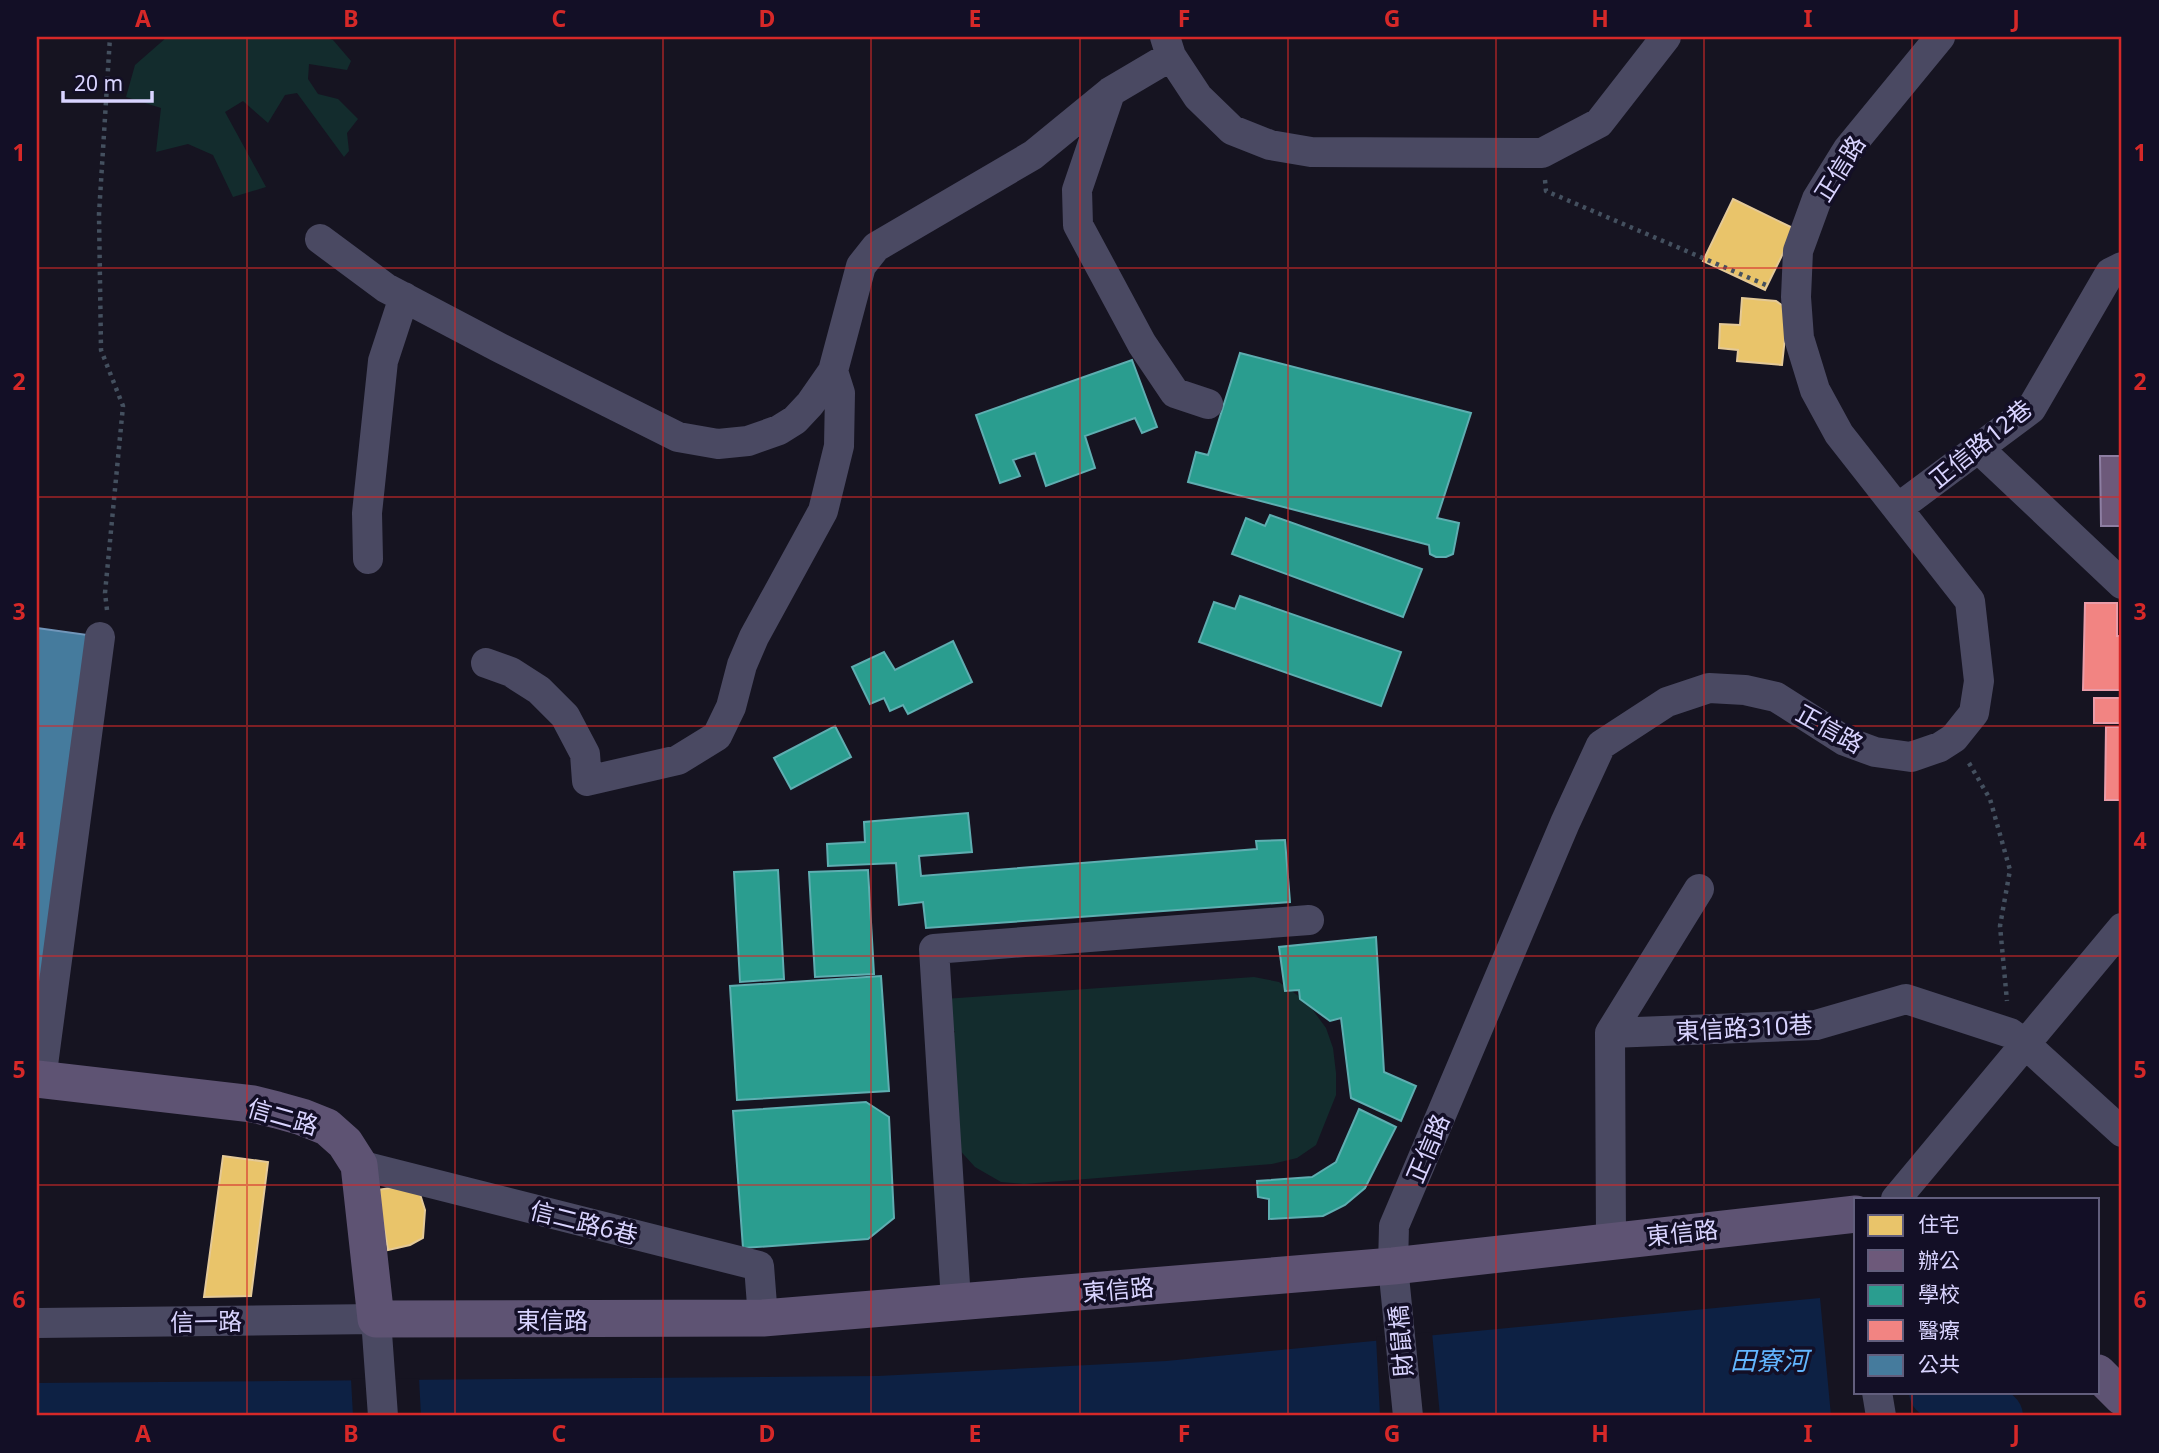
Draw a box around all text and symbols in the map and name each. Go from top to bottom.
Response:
text: A [135,2,151,34]
text: B [343,2,359,34]
text: C [552,2,567,34]
text: D [759,2,775,34]
text: E [969,2,981,34]
text: F [1178,2,1190,34]
text: G [1384,2,1400,34]
text: H [1591,2,1609,34]
text: I [1804,2,1813,34]
text: J [2010,2,2020,34]
scale bar [63,60,152,104]
text: 20 m [74,69,123,97]
street label: 正信路 [1806,129,1872,207]
text: 1 [12,136,26,168]
text: 1 [2133,136,2147,168]
text: 2 [12,365,26,397]
text: 2 [2133,365,2147,397]
street label: 正信路12巷 [1922,391,2038,495]
text: 3 [12,595,26,627]
text: 3 [2133,595,2147,627]
street label: 正信路 [1791,696,1869,760]
text: 4 [12,824,26,856]
text: 4 [2133,824,2147,856]
street label: 東信路310巷 [1675,1007,1813,1047]
text: 5 [12,1053,26,1085]
text: 5 [2133,1053,2147,1085]
street label: 信二路 [244,1090,322,1142]
street label: 正信路 [1398,1108,1456,1188]
street label: 信二路6巷 [527,1193,641,1251]
legend [1854,1198,2100,1394]
text: 住宅 [1918,1210,1960,1238]
street label: 東信路 [1644,1212,1720,1252]
text: 辦公 [1918,1246,1960,1274]
street label: 東信路 [1081,1269,1155,1309]
text: 學校 [1918,1280,1960,1308]
text: 6 [12,1283,26,1315]
text: 6 [2133,1283,2147,1315]
street label: 東信路 [516,1303,588,1336]
street label: 信一路 [170,1304,242,1338]
street label: 財鼠橋 [1380,1304,1420,1378]
text: 醫療 [1918,1316,1960,1344]
water label: 田寮河 [1730,1342,1813,1378]
text: 公共 [1918,1350,1960,1378]
text: A [135,1417,151,1449]
text: B [343,1417,359,1449]
text: C [552,1417,567,1449]
text: D [759,1417,775,1449]
text: E [969,1417,981,1449]
text: F [1178,1417,1190,1449]
text: G [1384,1417,1400,1449]
text: H [1591,1417,1609,1449]
text: I [1804,1417,1813,1449]
text: J [2010,1417,2020,1449]

